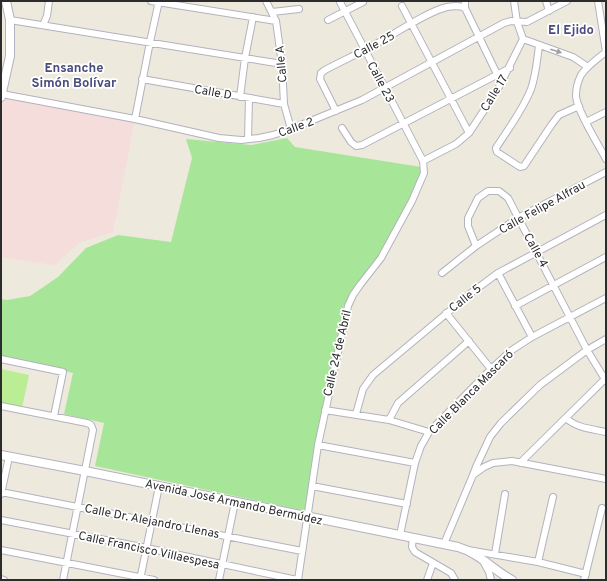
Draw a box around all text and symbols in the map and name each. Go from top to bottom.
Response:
district label: El Ejido [548,23,594,39]
street label: Calle 25 [351,28,398,63]
street label: Calle A [272,45,292,83]
one-way arrow [551,49,563,55]
street label: Calle 23 [363,59,398,106]
district label: Ensanche Simón Bolívar [32,61,117,92]
street label: Calle 17 [477,72,512,115]
street label: Calle D [193,82,233,104]
street label: Calle 2 [276,114,316,142]
street label: Calle Felipe Alfrau [496,177,589,238]
street label: Calle 4 [519,230,551,271]
street label: Calle 5 [446,281,485,317]
street label: Calle 24 de Abril [320,308,356,398]
street label: Calle Blanca Mascaró [426,347,518,439]
street label: Avenida José Armando Bermúdez [144,476,324,530]
street label: Calle Dr. Alejandro Llenas [83,501,221,543]
street label: Calle Francisco Villaespesa [77,528,221,574]

